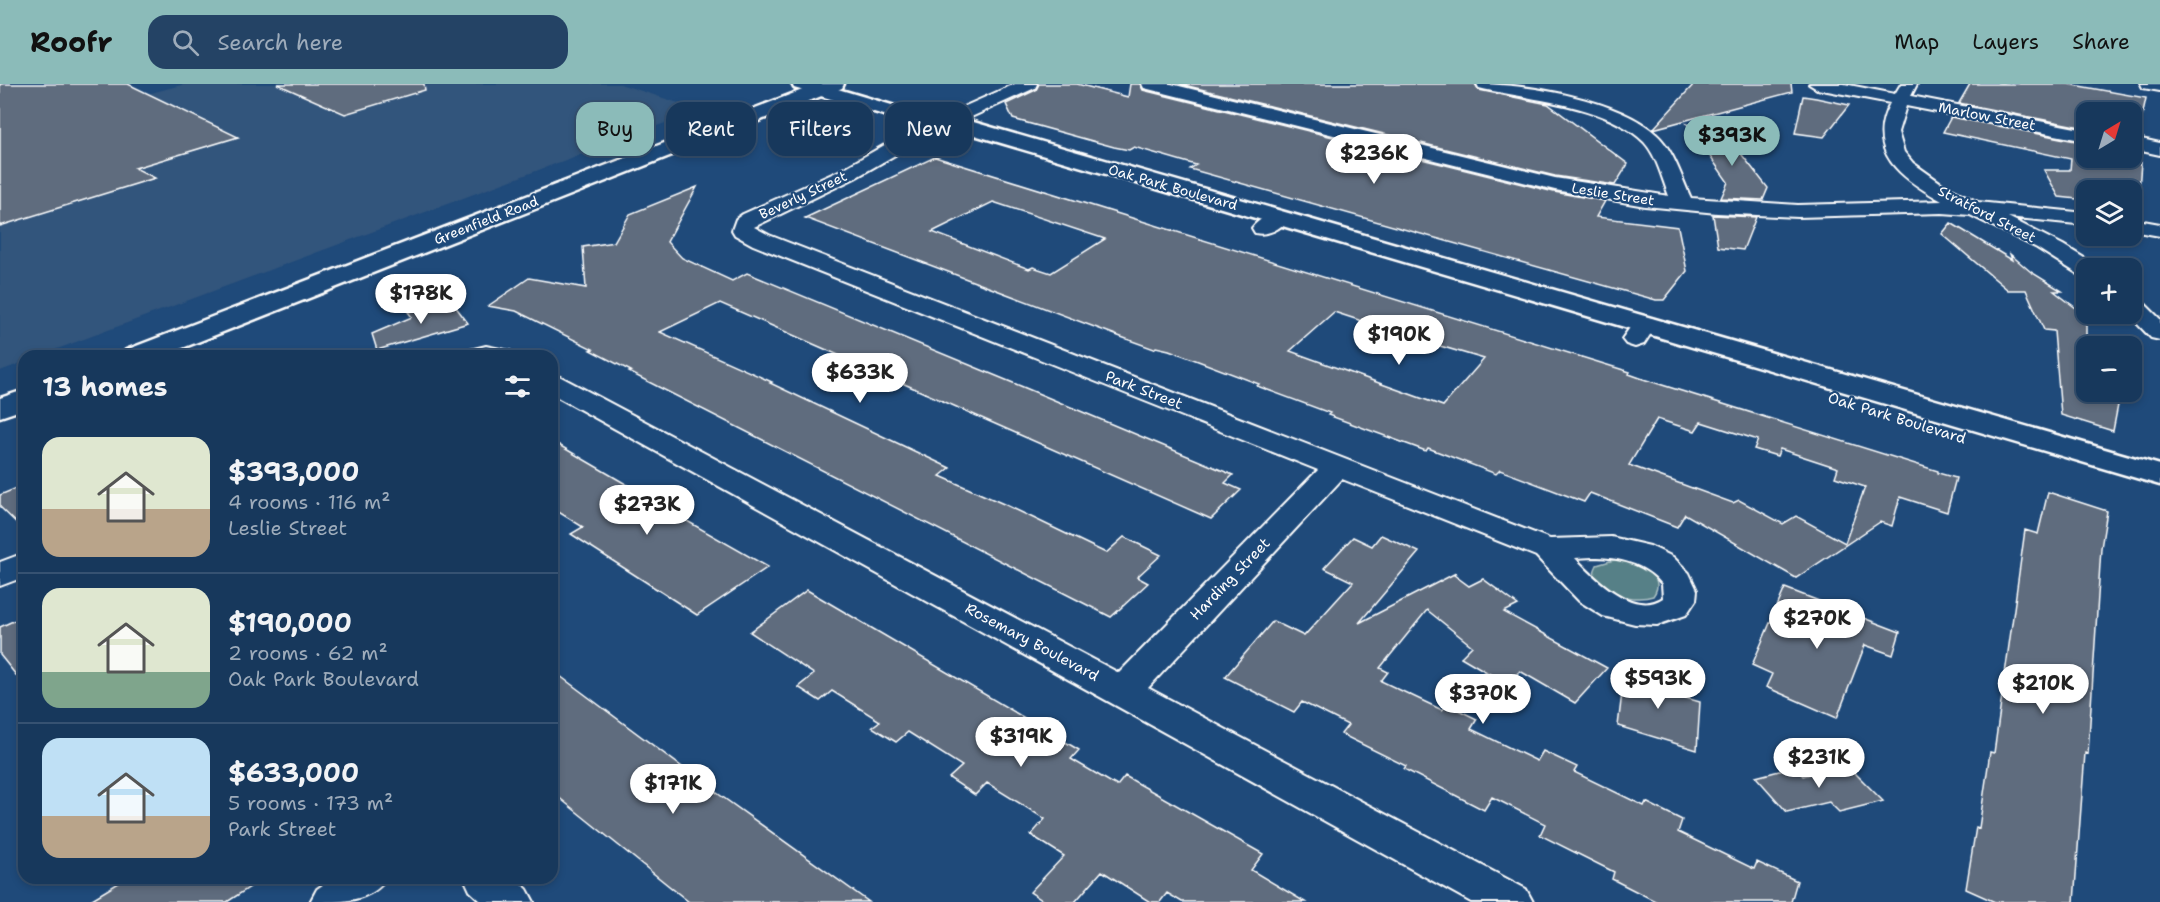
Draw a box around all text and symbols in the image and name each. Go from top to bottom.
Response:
search box [148,15,568,69]
text: Roofr [30,23,112,61]
icon: search [169,26,202,59]
text: Search here [217,28,343,57]
text: Map [1894,28,1939,56]
text: Layers [1972,28,2039,56]
text: Share [2072,28,2130,56]
street label: Marlow Street [1937,98,2037,134]
chip: Buy [576,102,654,156]
chip: Rent [666,102,756,156]
chip: Filters [768,102,873,156]
chip: New [885,102,972,156]
north arrow [2076,102,2142,168]
map controls [2076,102,2142,402]
pin: $393K [1690,116,1774,167]
text: $393K [1698,122,1766,148]
pin: $236K [1332,134,1416,185]
text: $236K [1340,140,1408,166]
street label: Oak Park Boulevard [1106,160,1240,214]
street label: Beverly Street [756,167,850,223]
street label: Leslie Street [1570,179,1656,209]
button: layers [2076,180,2142,246]
street label: Stratford Street [1935,182,2039,246]
street label: Greenfield Road [431,192,541,248]
button: + [2076,258,2142,324]
pin: $178K [379,274,463,325]
text: $178K [389,280,453,306]
pin: $190K [1357,315,1441,366]
text: $190K [1367,321,1431,347]
button: − [2076,336,2142,402]
pin: $633K [818,353,902,404]
text: $633K [826,359,894,385]
street label: Park Street [1102,366,1186,414]
text: 13 homes [42,369,168,404]
icon: filters [501,370,534,403]
street label: Oak Park Boulevard [1826,388,1969,449]
text: $393,000 [228,454,359,489]
icon: home [90,461,162,533]
pin: $273K [605,485,689,536]
text: 4 rooms · 116 m² [228,489,390,515]
text: $273K [613,491,681,517]
text: Leslie Street [228,515,347,541]
street label: Harding Street [1186,533,1274,625]
street label: Rosemary Boulevard [962,598,1103,686]
pin: $270K [1775,599,1859,650]
text: $190,000 [228,605,352,640]
text: $270K [1783,605,1851,631]
icon: home [90,612,162,684]
text: 2 rooms · 62 m² [228,640,388,666]
pin: $593K [1616,659,1700,710]
pin: $210K [2001,664,2085,715]
text: $593K [1624,665,1692,691]
text: Oak Park Boulevard [228,666,419,692]
text: $210K [2012,670,2074,696]
pin: $370K [1441,674,1525,725]
text: $370K [1449,680,1517,706]
pin: $319K [979,717,1063,768]
text: $319K [989,723,1053,749]
pin: $231K [1777,738,1861,789]
text: $231K [1788,744,1850,770]
text: $633,000 [228,755,359,790]
icon: home [90,762,162,834]
pin: $171K [631,764,715,815]
text: $171K [644,770,702,796]
text: 5 rooms · 173 m² [228,790,393,816]
text: Park Street [228,816,337,842]

